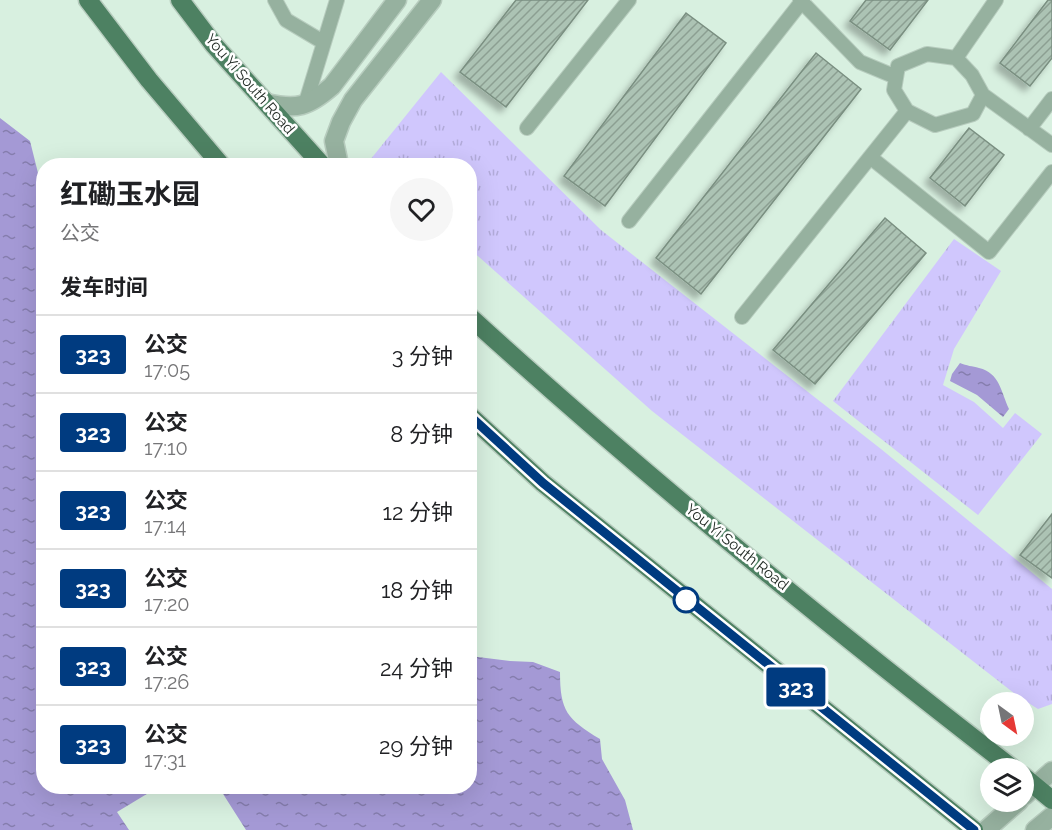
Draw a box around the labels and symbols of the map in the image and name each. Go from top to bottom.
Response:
street label: You Yi South Road [202,30,298,138]
street label: You Yi South Road [682,500,792,594]
unlabelled marker [673,587,699,613]
line badge: 323 [762,668,830,706]
north arrow [980,692,1034,746]

